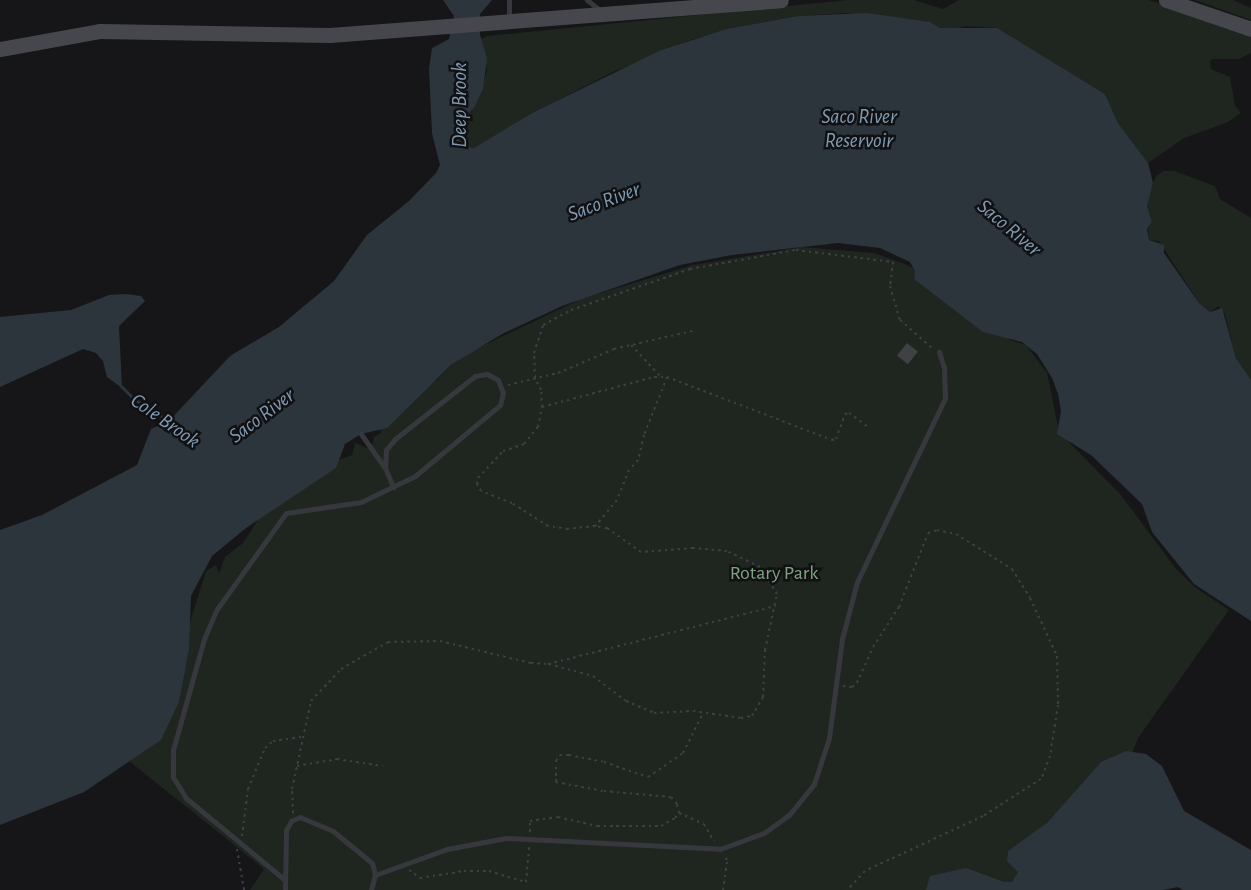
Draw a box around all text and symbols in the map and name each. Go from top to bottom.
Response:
water label: Deep Brook [447,62,473,148]
water label: Saco River Reservoir [821,104,897,154]
water label: Saco River [564,177,644,227]
water label: Saco River [972,194,1046,262]
water label: Saco River [224,383,300,449]
water label: Cole Brook [125,388,205,454]
park label: Rotary Park [730,561,818,585]

